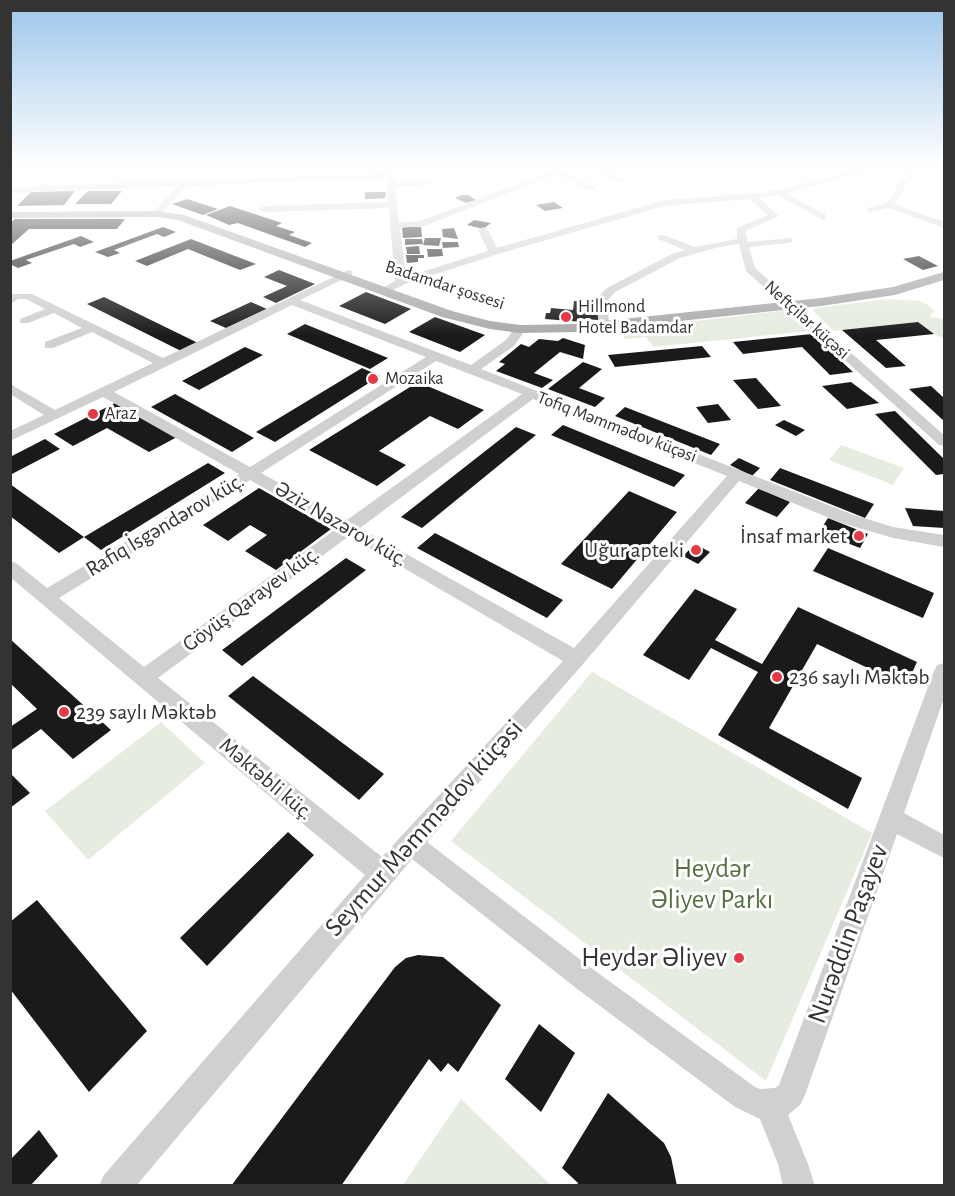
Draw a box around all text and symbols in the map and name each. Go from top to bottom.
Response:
street label: Badamdar şossesi [383,256,507,314]
street label: Neftçilər küçəsi [760,276,854,364]
place label: Hillmond Hotel Badamdar [578,296,693,338]
marker: Hillmond Hotel Badamdar [559,310,573,324]
place label: Mozaika [385,368,444,390]
marker: Mozaika [366,372,380,386]
street label: Tofiq Məmmədov küçəsi [534,387,700,467]
place label: Araz [105,403,137,425]
marker: Araz [86,407,100,421]
street label: Rafiq İsgəndərov küç. [81,467,249,583]
street label: Əziz Nəzərov küç. [270,475,412,573]
place label: İnsaf market [740,523,847,549]
marker: İnsaf market [852,529,866,543]
place label: Uğur apteki [584,537,684,563]
street label: Göyüş Qarayev küç. [177,541,325,657]
marker: Uğur apteki [689,543,703,557]
place label: 236 saylı Məktəb [789,664,930,690]
marker: 236 saylı Məktəb [770,670,784,684]
place label: 239 saylı Məktəb [76,699,217,725]
marker: 239 saylı Məktəb [57,705,71,719]
street label: Seymur Məmmədov küçəsi [318,713,530,943]
street label: Məktəbli küç. [214,732,318,826]
street label: Nurəddin Paşayev [801,840,895,1028]
park label: Heydər Əliyev Parkı [651,853,773,916]
place label: Heydər Əliyev [581,942,727,974]
marker: Heydər Əliyev [732,951,746,965]

